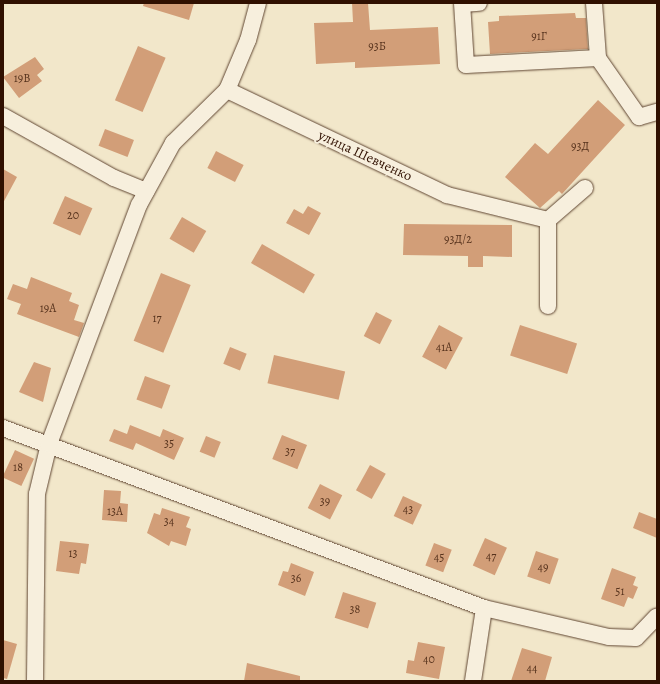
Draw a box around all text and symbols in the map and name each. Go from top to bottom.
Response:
house number: 91Г [531,30,547,44]
house number: 93Б [368,40,386,54]
house number: 19В [14,72,30,86]
street label: улица Шевченко [315,127,415,185]
house number: 93Д [571,140,589,154]
house number: 20 [67,209,79,223]
house number: 93Д/2 [444,233,472,247]
house number: 19А [40,302,56,316]
house number: 17 [152,312,162,326]
house number: 41А [436,341,452,355]
house number: 35 [164,437,174,451]
house number: 37 [285,445,295,459]
house number: 18 [13,461,23,475]
house number: 39 [320,495,330,509]
house number: 43 [403,503,413,517]
house number: 13А [107,505,123,519]
house number: 34 [164,515,174,529]
house number: 13 [68,547,78,561]
house number: 47 [486,550,496,564]
house number: 45 [434,551,444,565]
house number: 49 [538,561,548,575]
house number: 36 [291,572,301,586]
house number: 51 [615,585,625,599]
house number: 38 [350,603,360,617]
house number: 40 [423,653,435,667]
house number: 44 [527,662,537,676]

